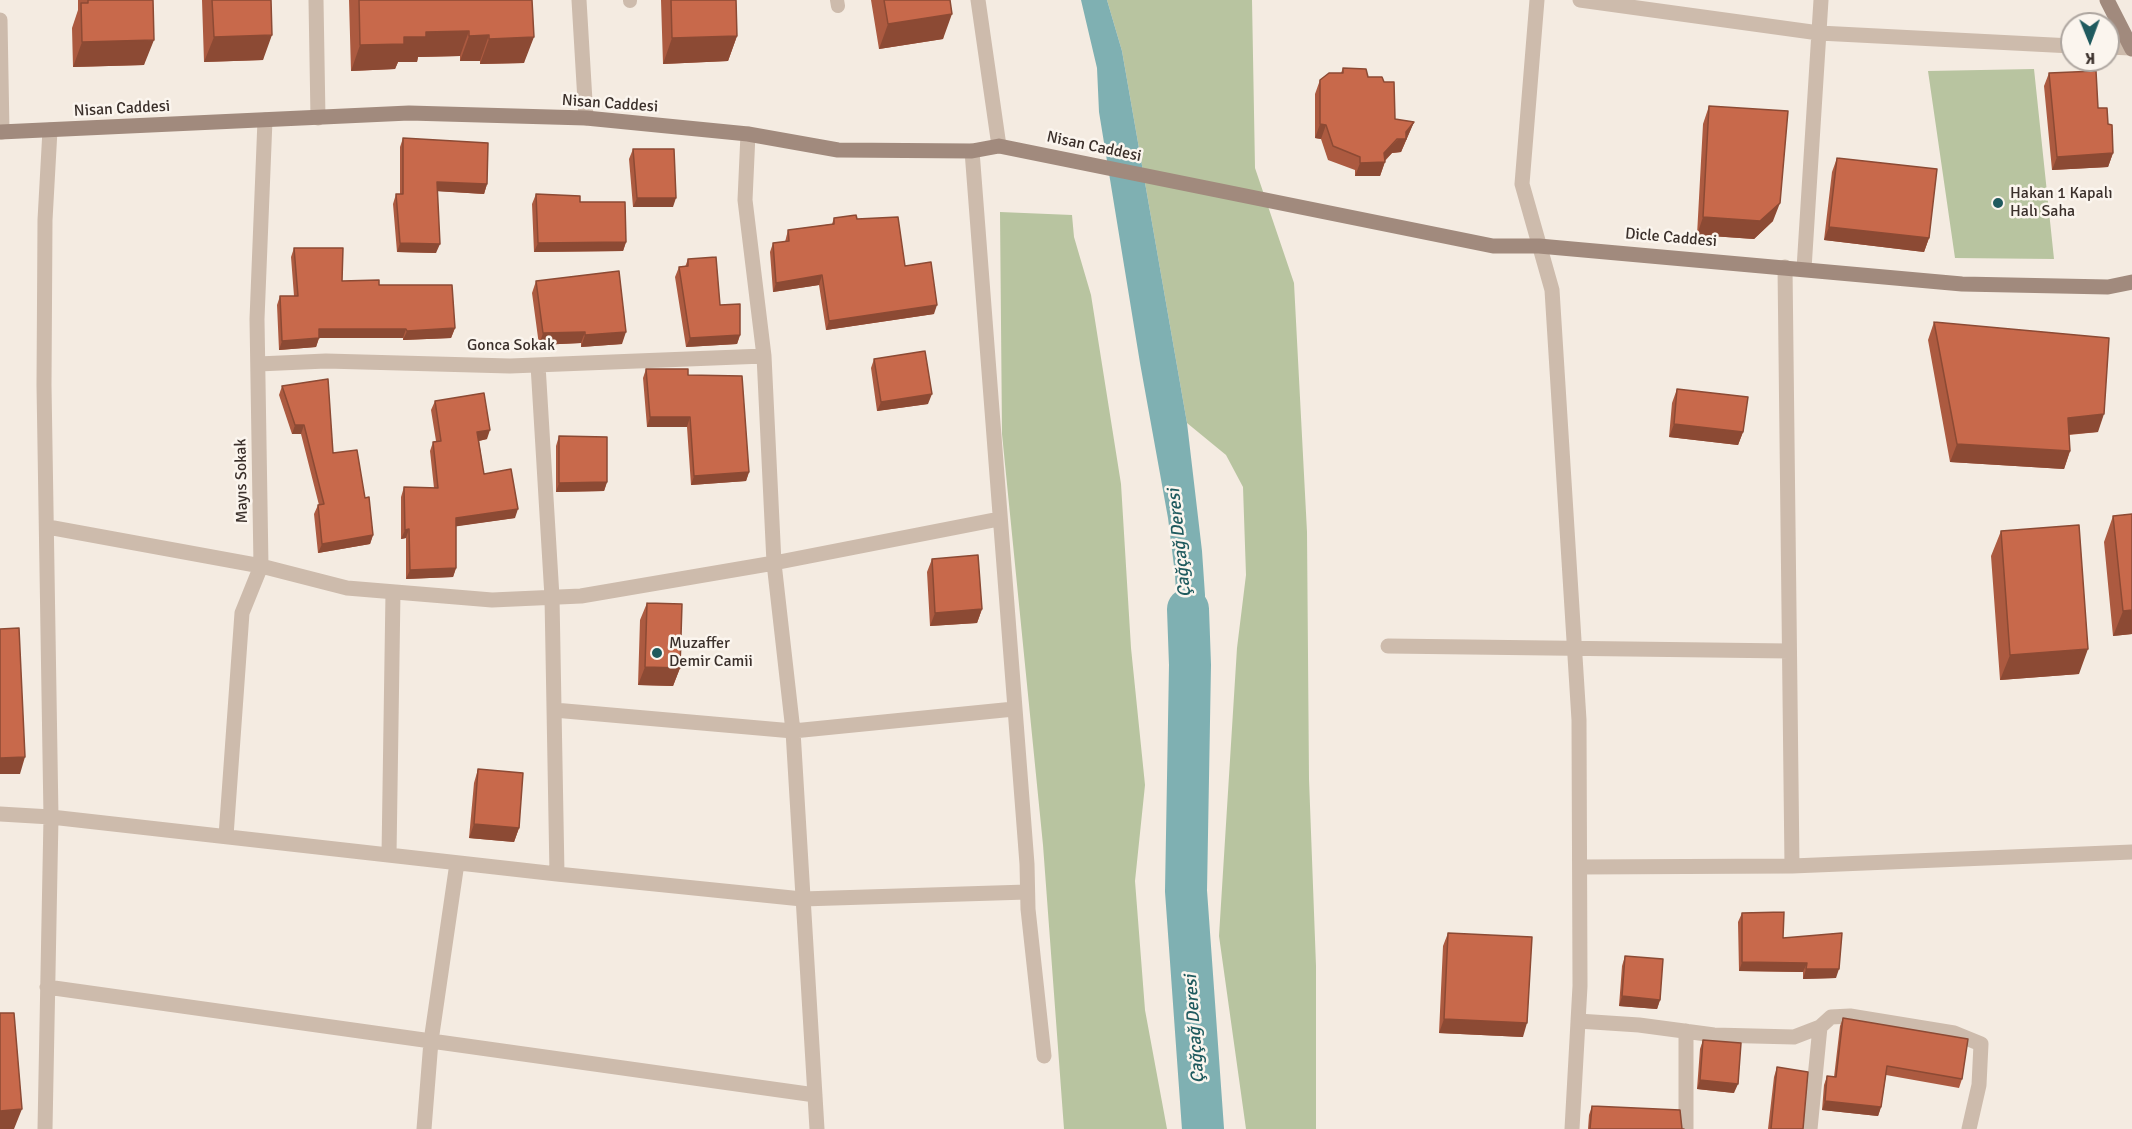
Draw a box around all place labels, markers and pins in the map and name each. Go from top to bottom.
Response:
place label: Hakan 1 Kapalı Halı Saha [2010,184,2113,222]
marker: Hakan 1 Kapalı Halı Saha [1991,196,2005,210]
place label: Muzaffer Demir Camii [669,634,753,672]
marker: Muzaffer Demir Camii [650,646,664,660]

